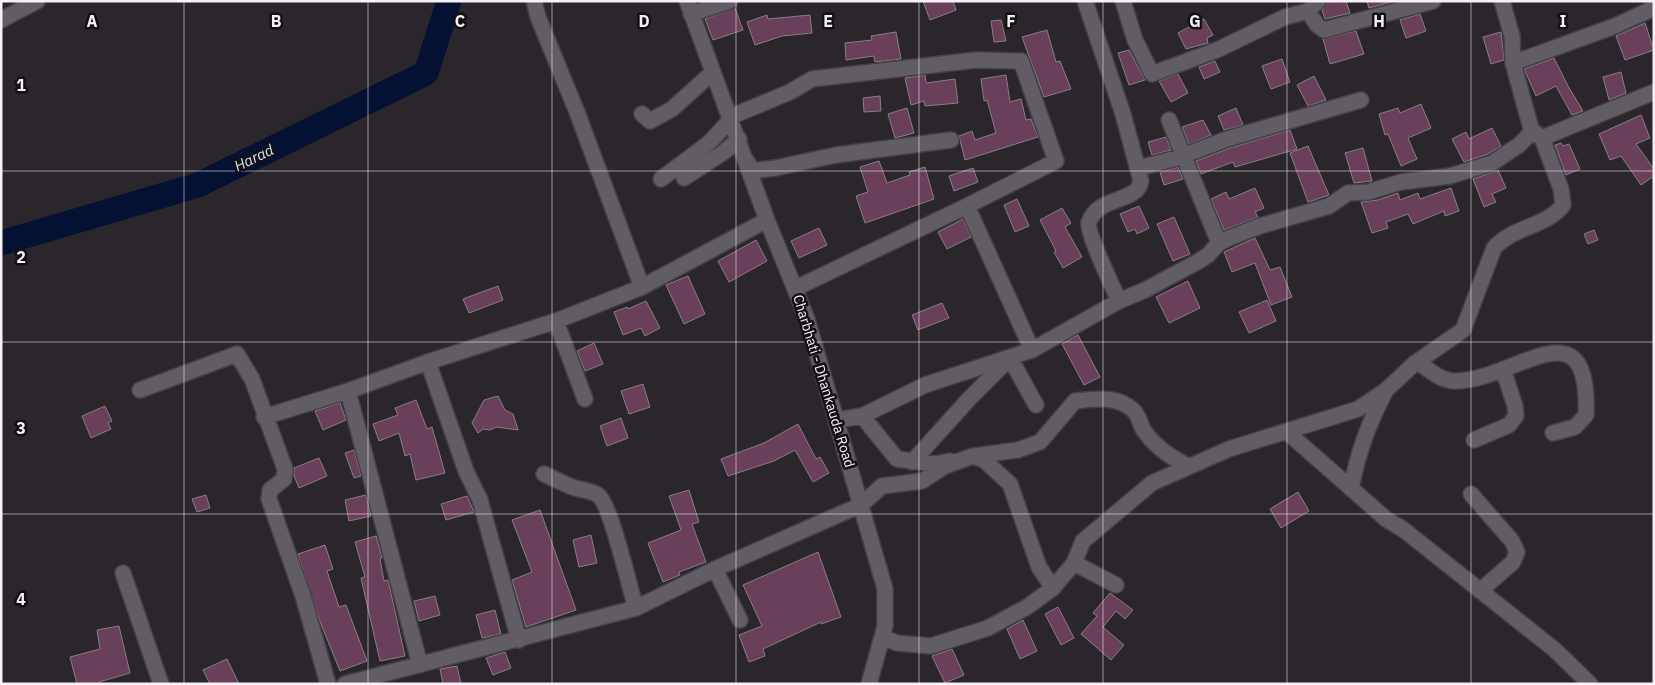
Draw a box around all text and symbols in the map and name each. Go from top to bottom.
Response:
text: A [87,11,98,31]
text: B [271,11,282,31]
text: C [455,11,465,31]
text: D [638,11,650,31]
text: E [823,11,833,31]
text: F [1006,11,1016,31]
text: G [1189,11,1201,31]
text: H [1373,11,1385,31]
text: I [1560,11,1567,31]
text: 1 [16,75,26,95]
water label: Harad [231,140,277,175]
text: 2 [16,247,26,267]
street label: Charbhati - Dhankauda Road [789,292,859,470]
text: 3 [16,418,26,438]
text: 4 [16,589,26,609]

